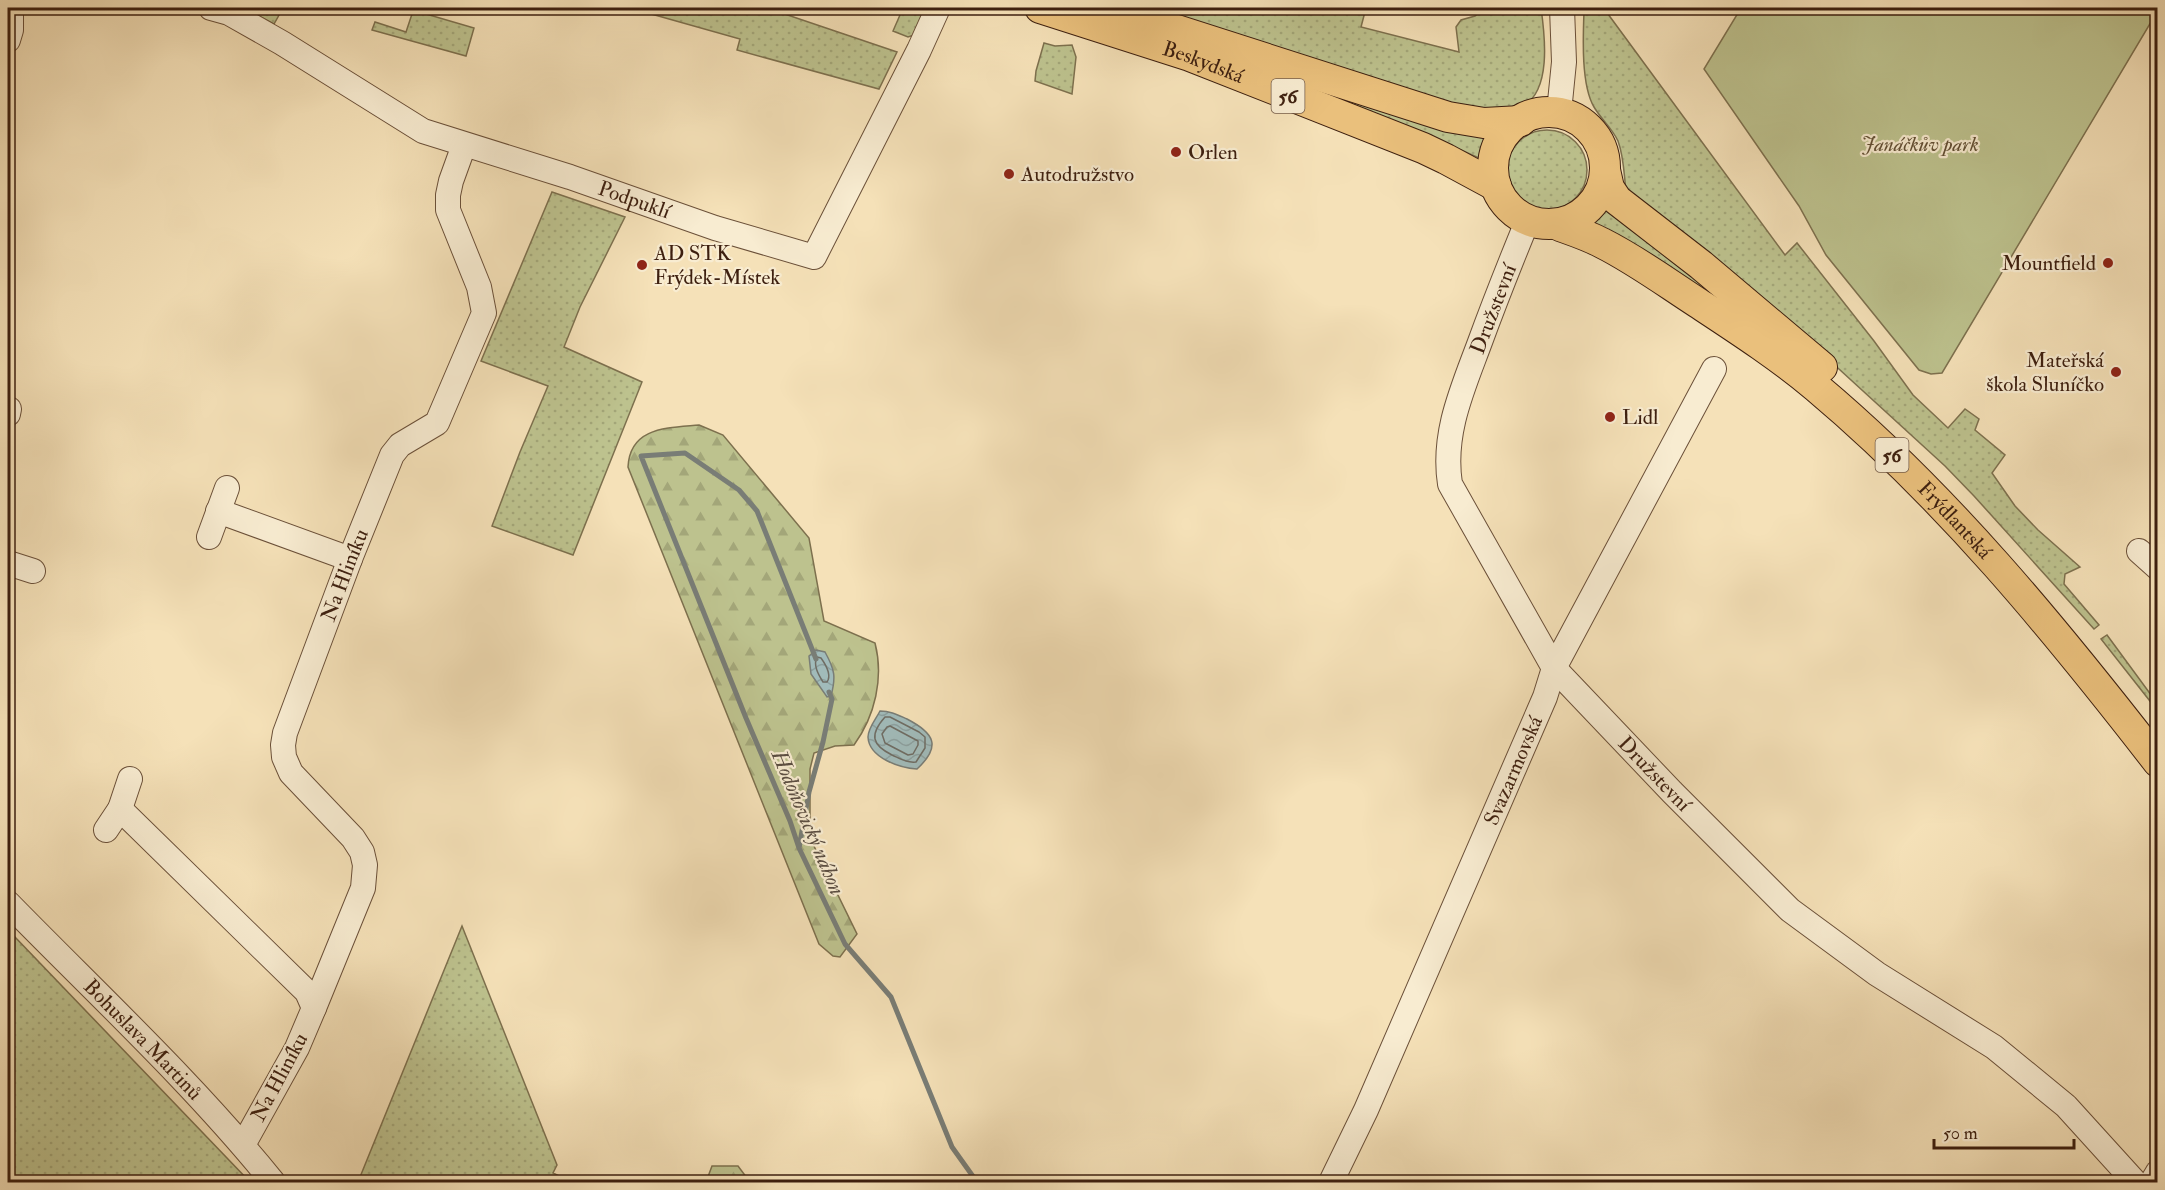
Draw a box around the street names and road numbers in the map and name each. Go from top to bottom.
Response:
street label: Beskydská [1159,35,1248,90]
road number: 56 [1272,79,1304,113]
street label: Podpuklí [594,175,675,226]
street label: Družstevní [1464,259,1523,358]
road number: 56 [1876,438,1908,472]
street label: Frýdlantská [1912,476,1998,565]
street label: Na Hliníku [315,525,375,625]
street label: Svazarmovská [1478,712,1549,830]
street label: Družstevní [1612,731,1698,818]
street label: Bohuslava Martinů [77,973,208,1106]
street label: Na Hliníku [245,1028,314,1126]

